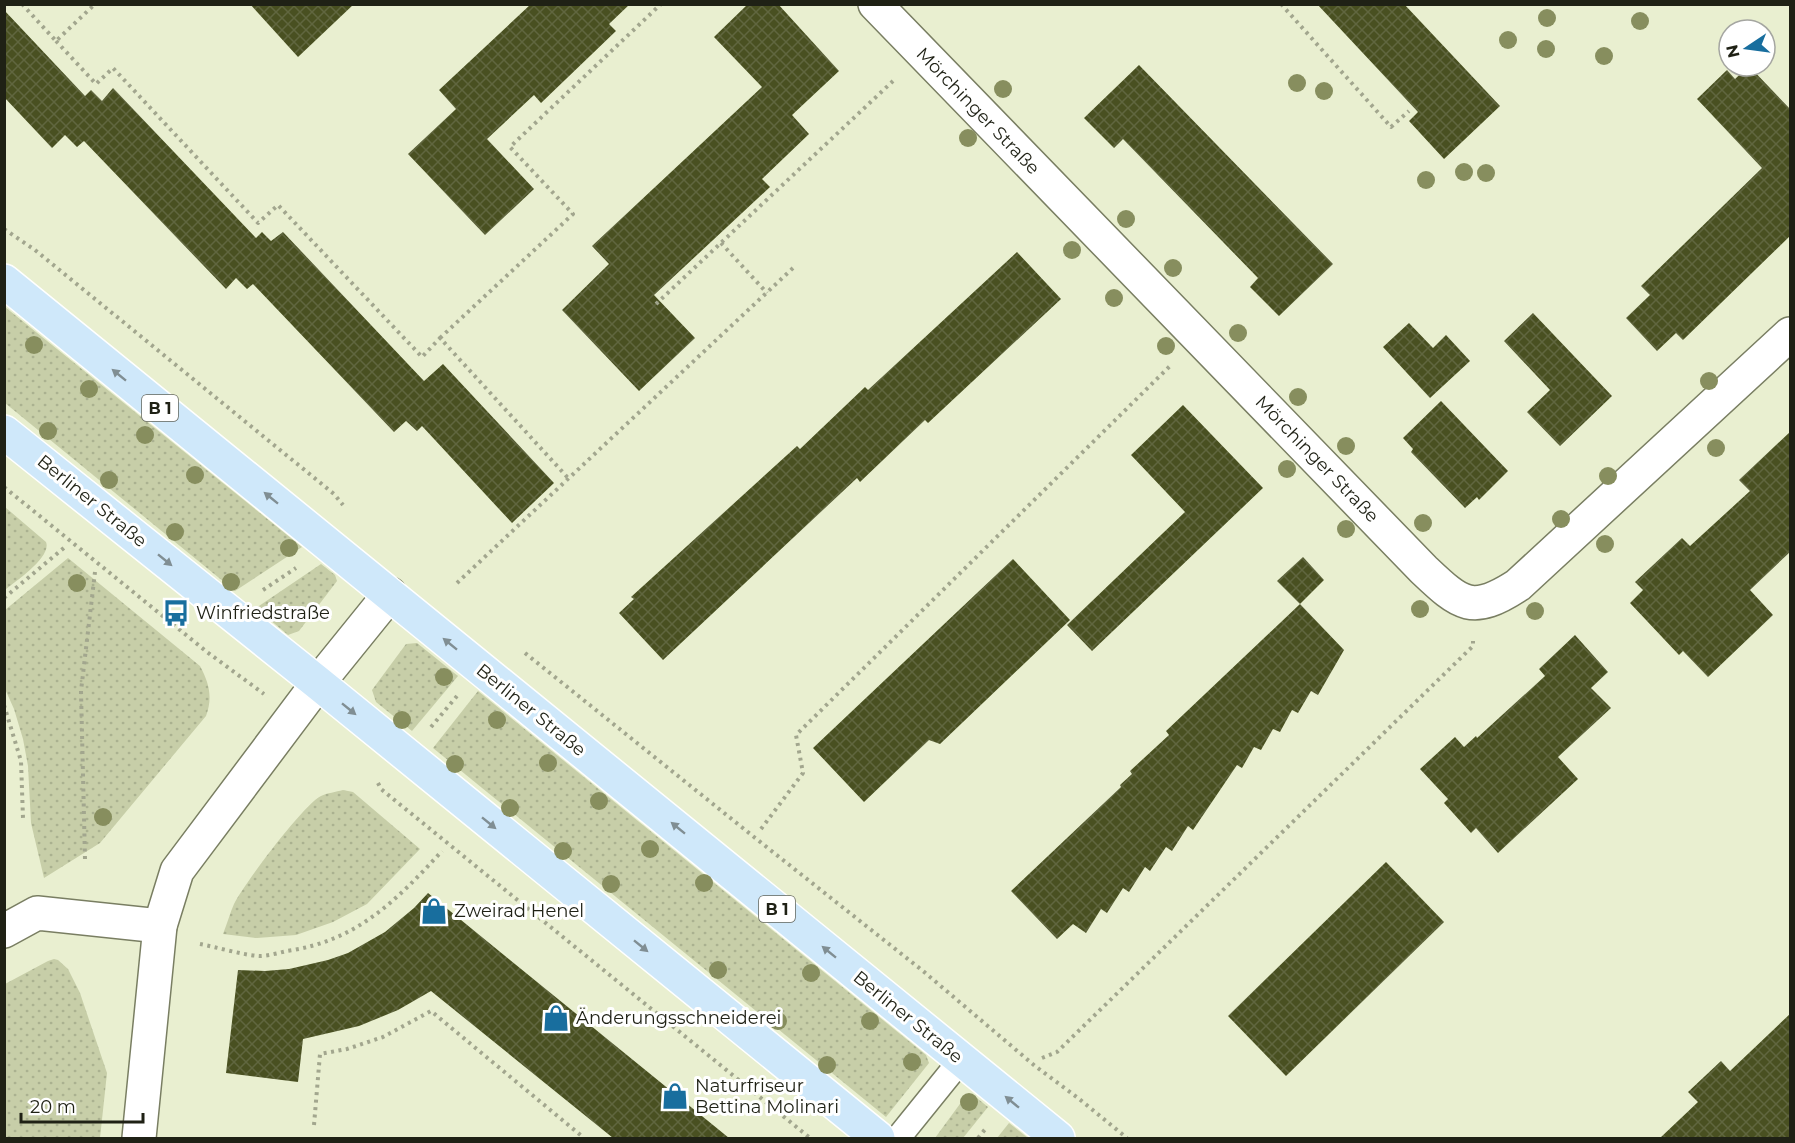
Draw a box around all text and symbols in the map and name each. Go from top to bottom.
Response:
north arrow [1717,18,1777,78]
street label: Mörchinger Straße [912,43,1044,179]
text: N [1722,43,1744,60]
one-way arrow [112,369,127,381]
street label: Mörchinger Straße [1251,391,1383,527]
road number: B 1 [142,395,178,421]
street label: Berliner Straße [33,450,151,552]
one-way arrow [263,491,279,504]
one-way arrow [157,554,173,567]
bus stop icon: Winfriedstraße [161,598,191,628]
place label: Winfriedstraße [196,602,330,624]
one-way arrow [442,637,458,650]
street label: Berliner Straße [472,659,590,761]
one-way arrow [342,702,357,714]
one-way arrow [481,816,497,829]
one-way arrow [670,823,685,835]
shop icon: Zweirad Henel [419,896,449,926]
road number: B 1 [759,896,795,922]
place label: Zweirad Henel [454,900,584,922]
one-way arrow [633,939,648,951]
one-way arrow [821,945,837,958]
street label: Berliner Straße [849,966,967,1068]
shop icon: Änderungsschneiderei [541,1003,571,1033]
place label: Änderungsschneiderei [576,1007,781,1029]
place label: Naturfriseur Bettina Molinari [695,1075,839,1118]
shop icon: Naturfriseur Bettina Molinari [660,1081,690,1111]
scale bar [21,1086,142,1124]
one-way arrow [1004,1095,1020,1108]
text: 20 m [30,1096,76,1118]

